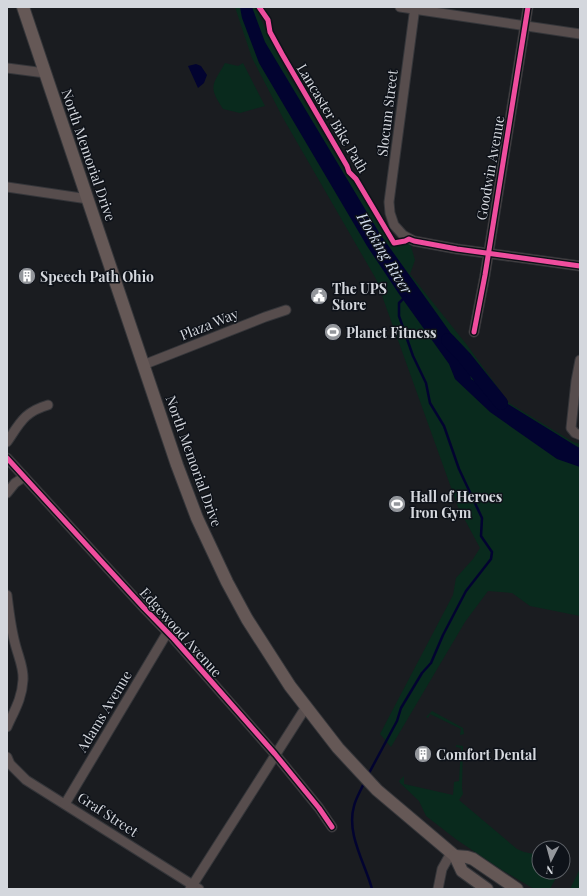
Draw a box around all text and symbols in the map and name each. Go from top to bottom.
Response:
street label: Lancaster Bike Path [293,60,373,177]
street label: Slocum Street [372,67,402,158]
street label: North Memorial Drive [57,86,121,224]
street label: Goodwin Avenue [471,114,509,222]
water label: Hocking River [352,208,417,298]
building icon: Speech Path Ohio [17,266,37,286]
place label: Speech Path Ohio [40,267,154,286]
place label: The UPS Store [332,279,387,314]
public building icon: The UPS Store [309,286,329,306]
street label: Plaza Way [177,304,241,344]
sports icon: Planet Fitness [323,322,343,342]
place label: Planet Fitness [346,323,436,342]
street label: North Memorial Drive [161,393,227,529]
place label: Hall of Heroes Iron Gym [410,487,502,522]
sports icon: Hall of Heroes Iron Gym [387,494,407,514]
street label: Edgewood Avenue [136,583,226,681]
street label: Adams Avenue [72,667,136,756]
building icon: Comfort Dental [413,744,433,764]
place label: Comfort Dental [436,745,537,764]
street label: Graf Street [74,787,143,841]
north arrow [531,840,571,880]
text: N [545,863,555,878]

